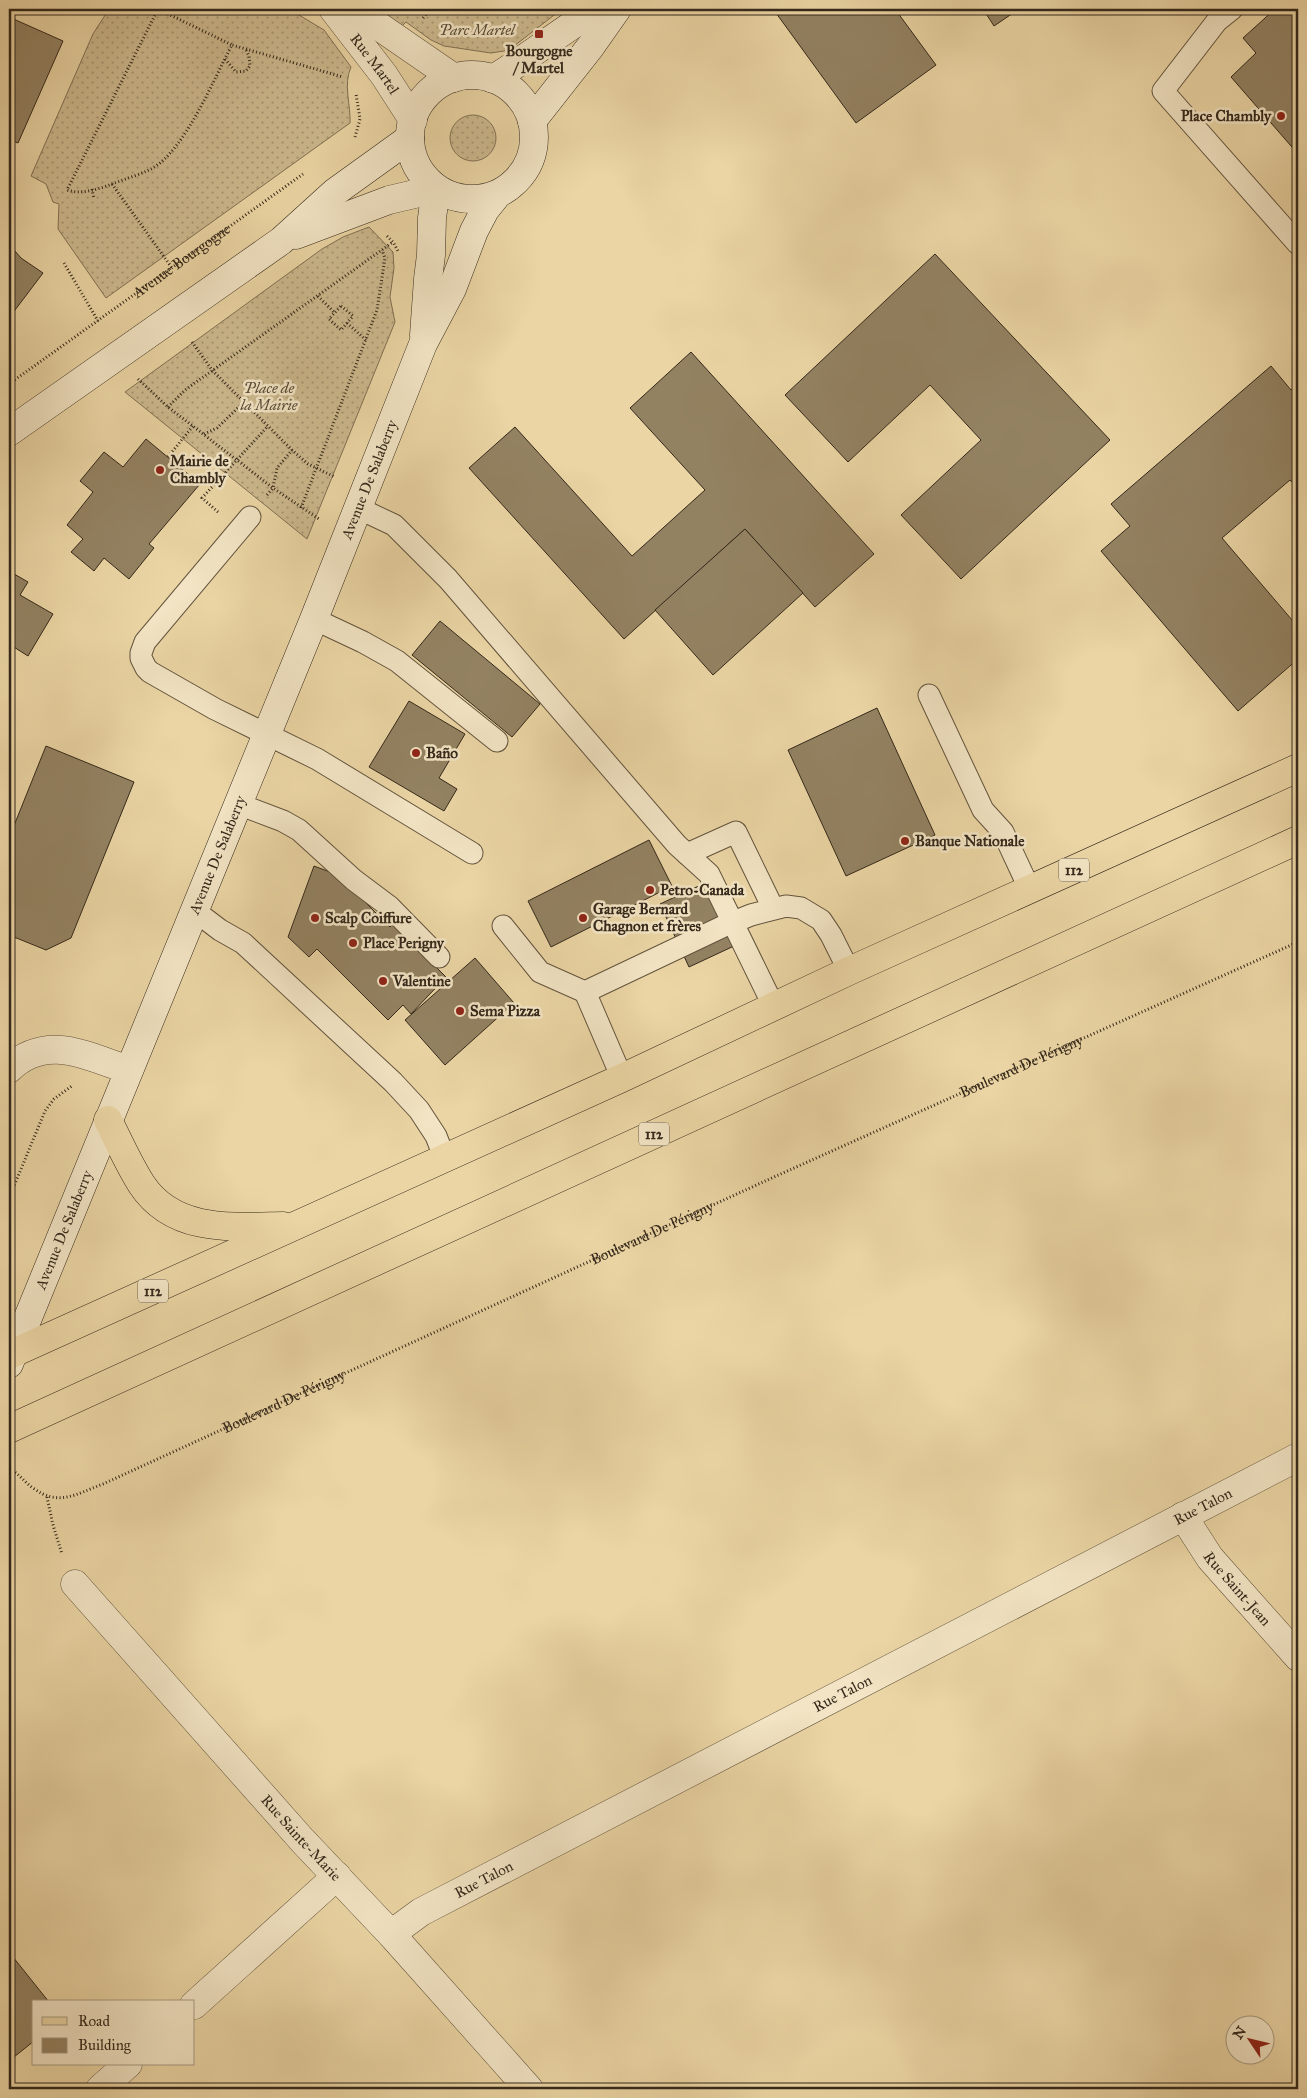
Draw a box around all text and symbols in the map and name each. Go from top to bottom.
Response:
park label: Parc Martel [439,21,517,39]
marker: Bourgogne / Martel [533,28,545,40]
street label: Rue Martel [346,30,403,98]
place label: Bourgogne / Martel [505,42,573,77]
place label: Place Chambly [1181,107,1272,126]
marker: Place Chambly [1275,110,1287,122]
street label: Avenue Bourgogne [128,220,234,302]
park label: Place de la Mairie [240,379,298,414]
street label: Avenue De Salaberry [337,416,401,543]
place label: Mairie de Chambly [170,452,230,488]
marker: Mairie de Chambly [154,464,166,476]
place label: Baño [426,744,458,762]
marker: Baño [410,747,422,759]
street label: Avenue De Salaberry [185,792,250,918]
place label: Banque Nationale [915,832,1025,851]
marker: Banque Nationale [899,835,911,847]
road number: 112 [1059,858,1089,882]
place label: Petro-Canada [660,881,745,899]
marker: Petro-Canada [644,884,656,896]
place label: Garage Bernard Chagnon et frères [593,900,701,936]
place label: Scalp Coiffure [325,909,413,928]
marker: Scalp Coiffure [309,912,321,924]
marker: Garage Bernard Chagnon et frères [577,912,589,924]
place label: Place Perigny [363,934,445,953]
marker: Place Perigny [347,937,359,949]
place label: Valentine [392,972,451,990]
marker: Valentine [377,975,389,987]
place label: Sema Pizza [470,1002,541,1020]
marker: Sema Pizza [454,1005,466,1017]
street label: Boulevard De Périgny [957,1030,1086,1102]
road number: 112 [639,1122,669,1146]
street label: Avenue De Salaberry [31,1167,97,1293]
street label: Boulevard De Périgny [588,1197,717,1269]
road number: 112 [138,1280,168,1302]
street label: Boulevard De Périgny [219,1365,349,1437]
street label: Rue Talon [1171,1484,1235,1529]
street label: Rue Saint-Jean [1199,1549,1275,1629]
street label: Rue Talon [810,1671,875,1716]
street label: Rue Sainte-Marie [257,1791,345,1885]
street label: Rue Talon [452,1857,516,1902]
legend [32,2000,195,2066]
text: Road [78,2012,110,2030]
north arrow [1224,2016,1274,2066]
text: N [1229,2023,1250,2043]
text: Building [78,2036,132,2054]

